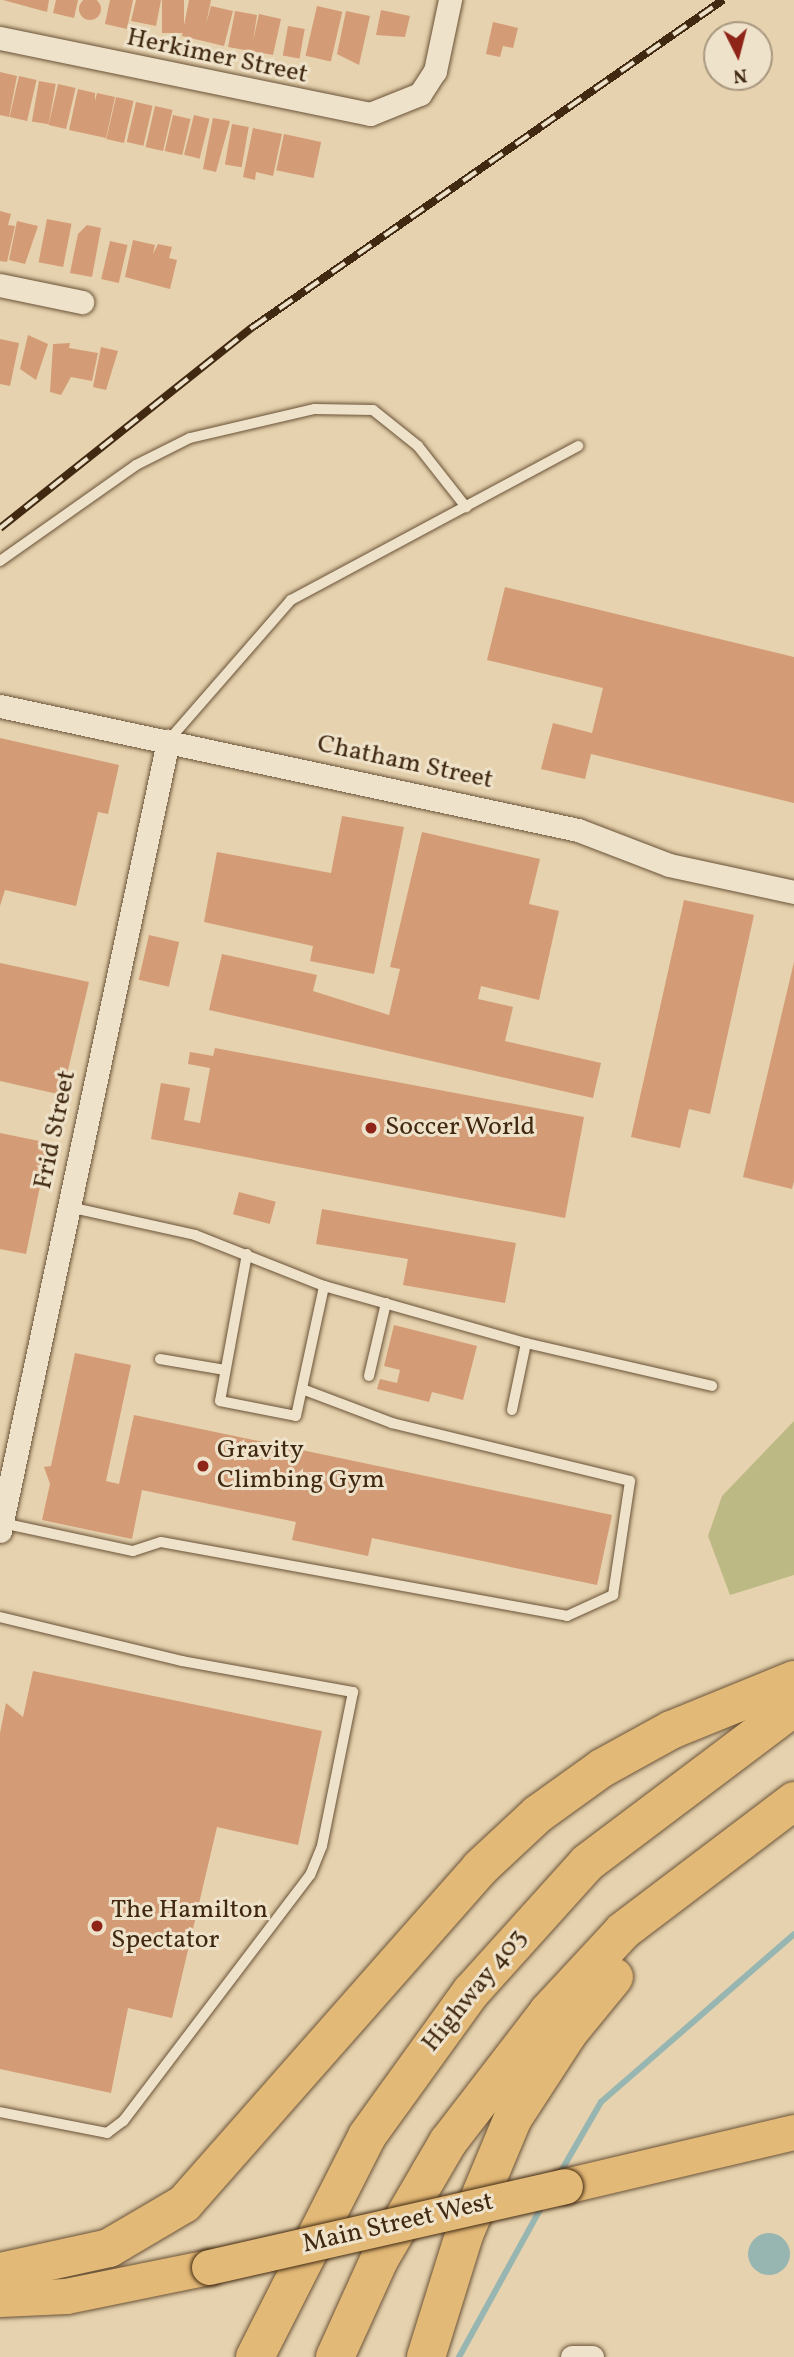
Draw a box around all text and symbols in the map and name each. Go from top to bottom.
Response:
north arrow [703,21,773,91]
street label: Herkimer Street [124,23,310,91]
text: N [732,61,748,89]
street label: Chatham Street [314,729,496,797]
street label: Frid Street [28,1068,84,1192]
place label: Soccer World [385,1112,536,1144]
marker: Soccer World [363,1120,379,1136]
place label: Gravity Climbing Gym [217,1435,385,1496]
marker: Gravity Climbing Gym [195,1458,211,1474]
place label: The Hamilton Spectator [111,1895,268,1956]
marker: The Hamilton Spectator [89,1918,105,1934]
street label: Highway 403 [416,1923,534,2059]
street label: Main Street West [299,2187,497,2261]

